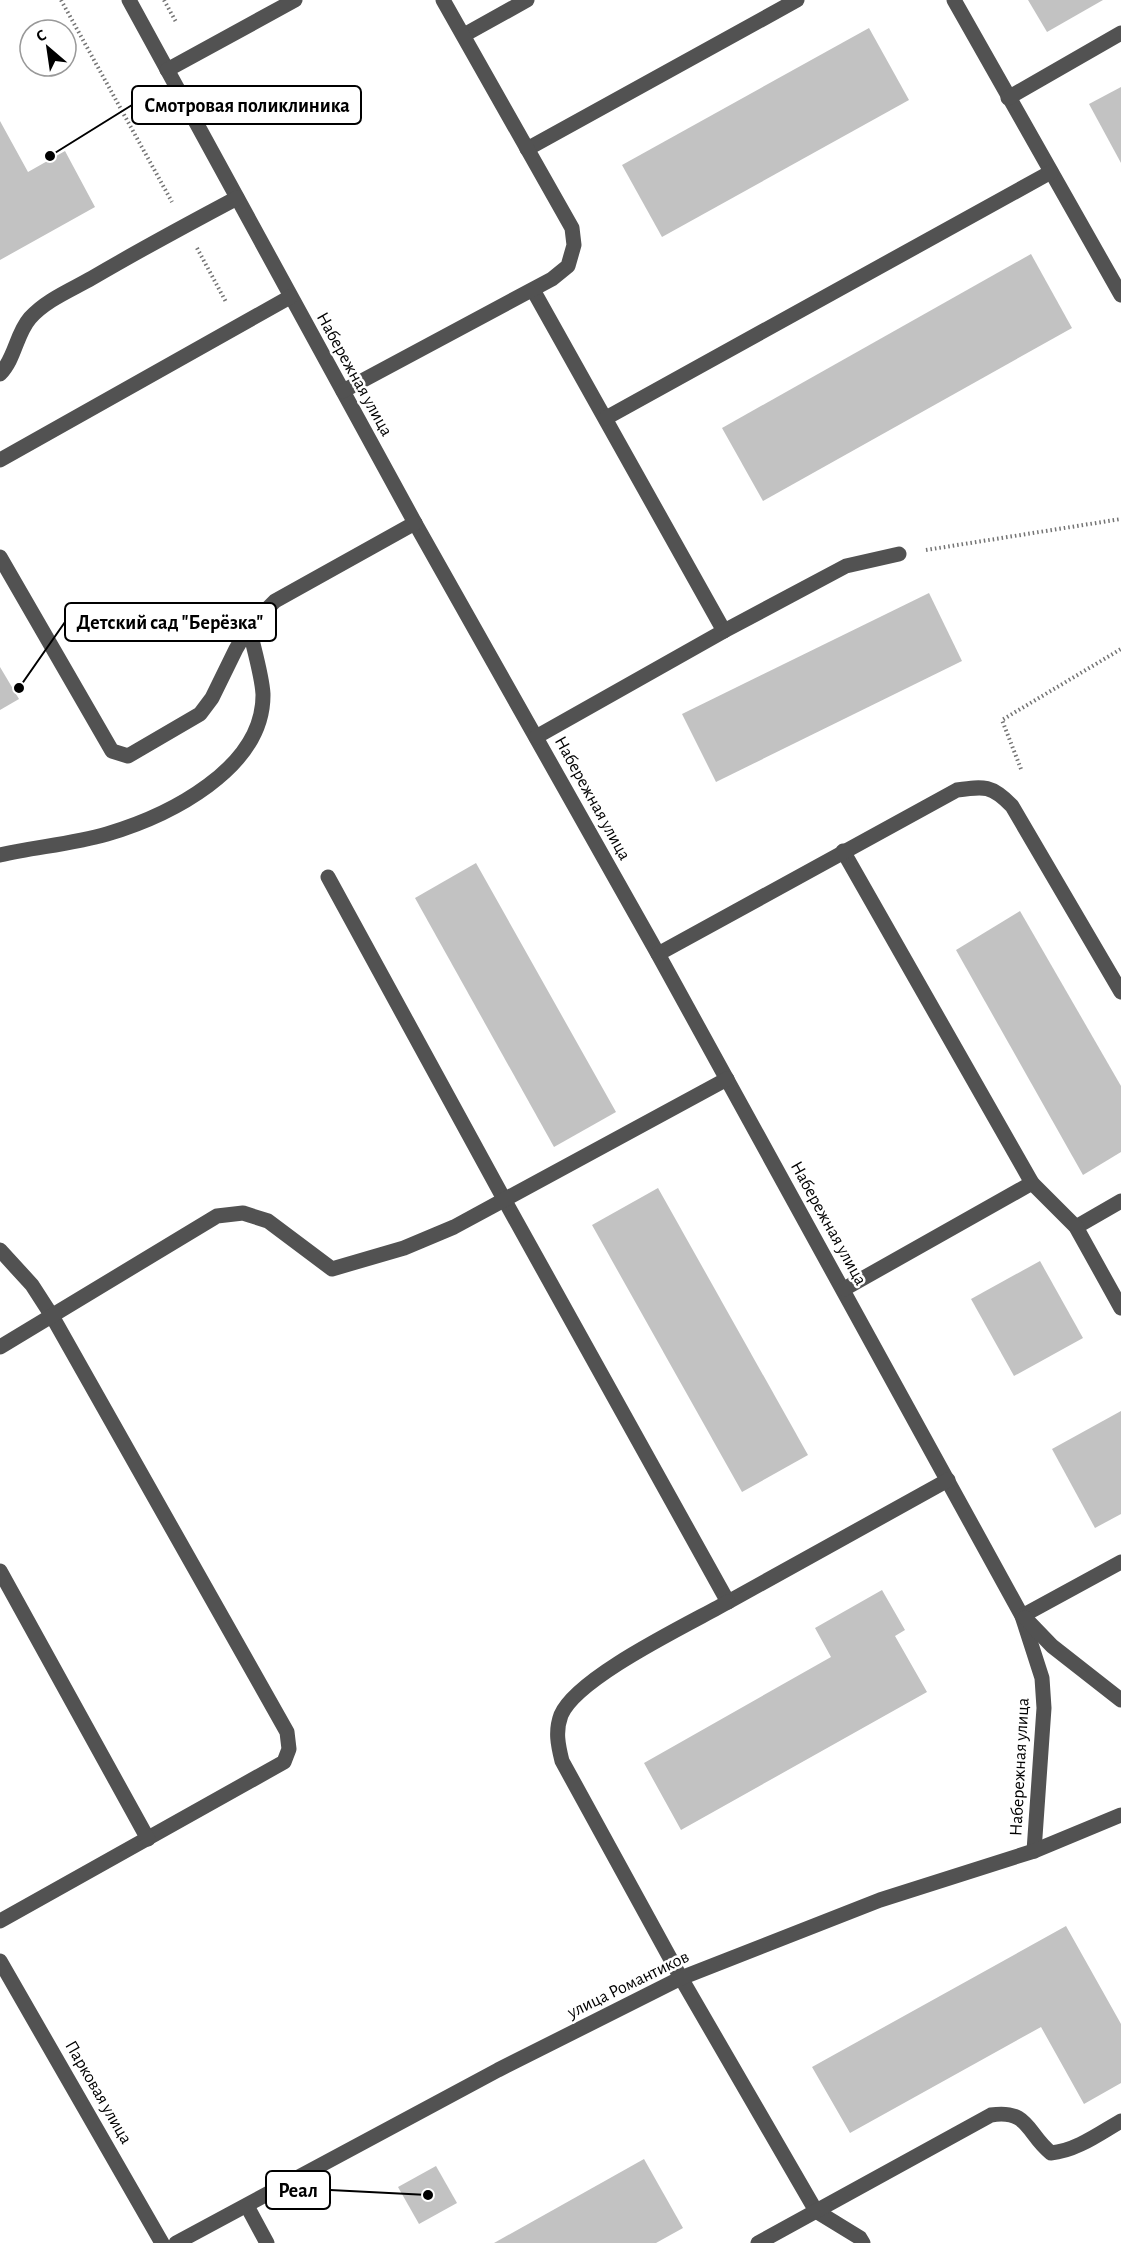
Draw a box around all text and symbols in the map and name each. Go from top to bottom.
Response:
north arrow [18,18,78,78]
text: С [33,27,49,45]
callout: Смотровая поликлиника [132,86,361,124]
text: Смотровая поликлиника [144,96,350,116]
street label: Набережная улица [313,309,396,439]
callout: Детский сад "Берёзка" [65,603,276,641]
text: Детский сад "Берёзка" [77,613,263,633]
street label: Набережная улица [551,733,634,863]
street label: Набережная улица [787,1158,870,1288]
street label: Набережная улица [1006,1697,1033,1837]
street label: улица Романтиков [564,1948,692,2022]
street label: Парковая улица [61,2038,135,2147]
callout: Реал [266,2171,330,2209]
text: Реал [278,2181,318,2201]

